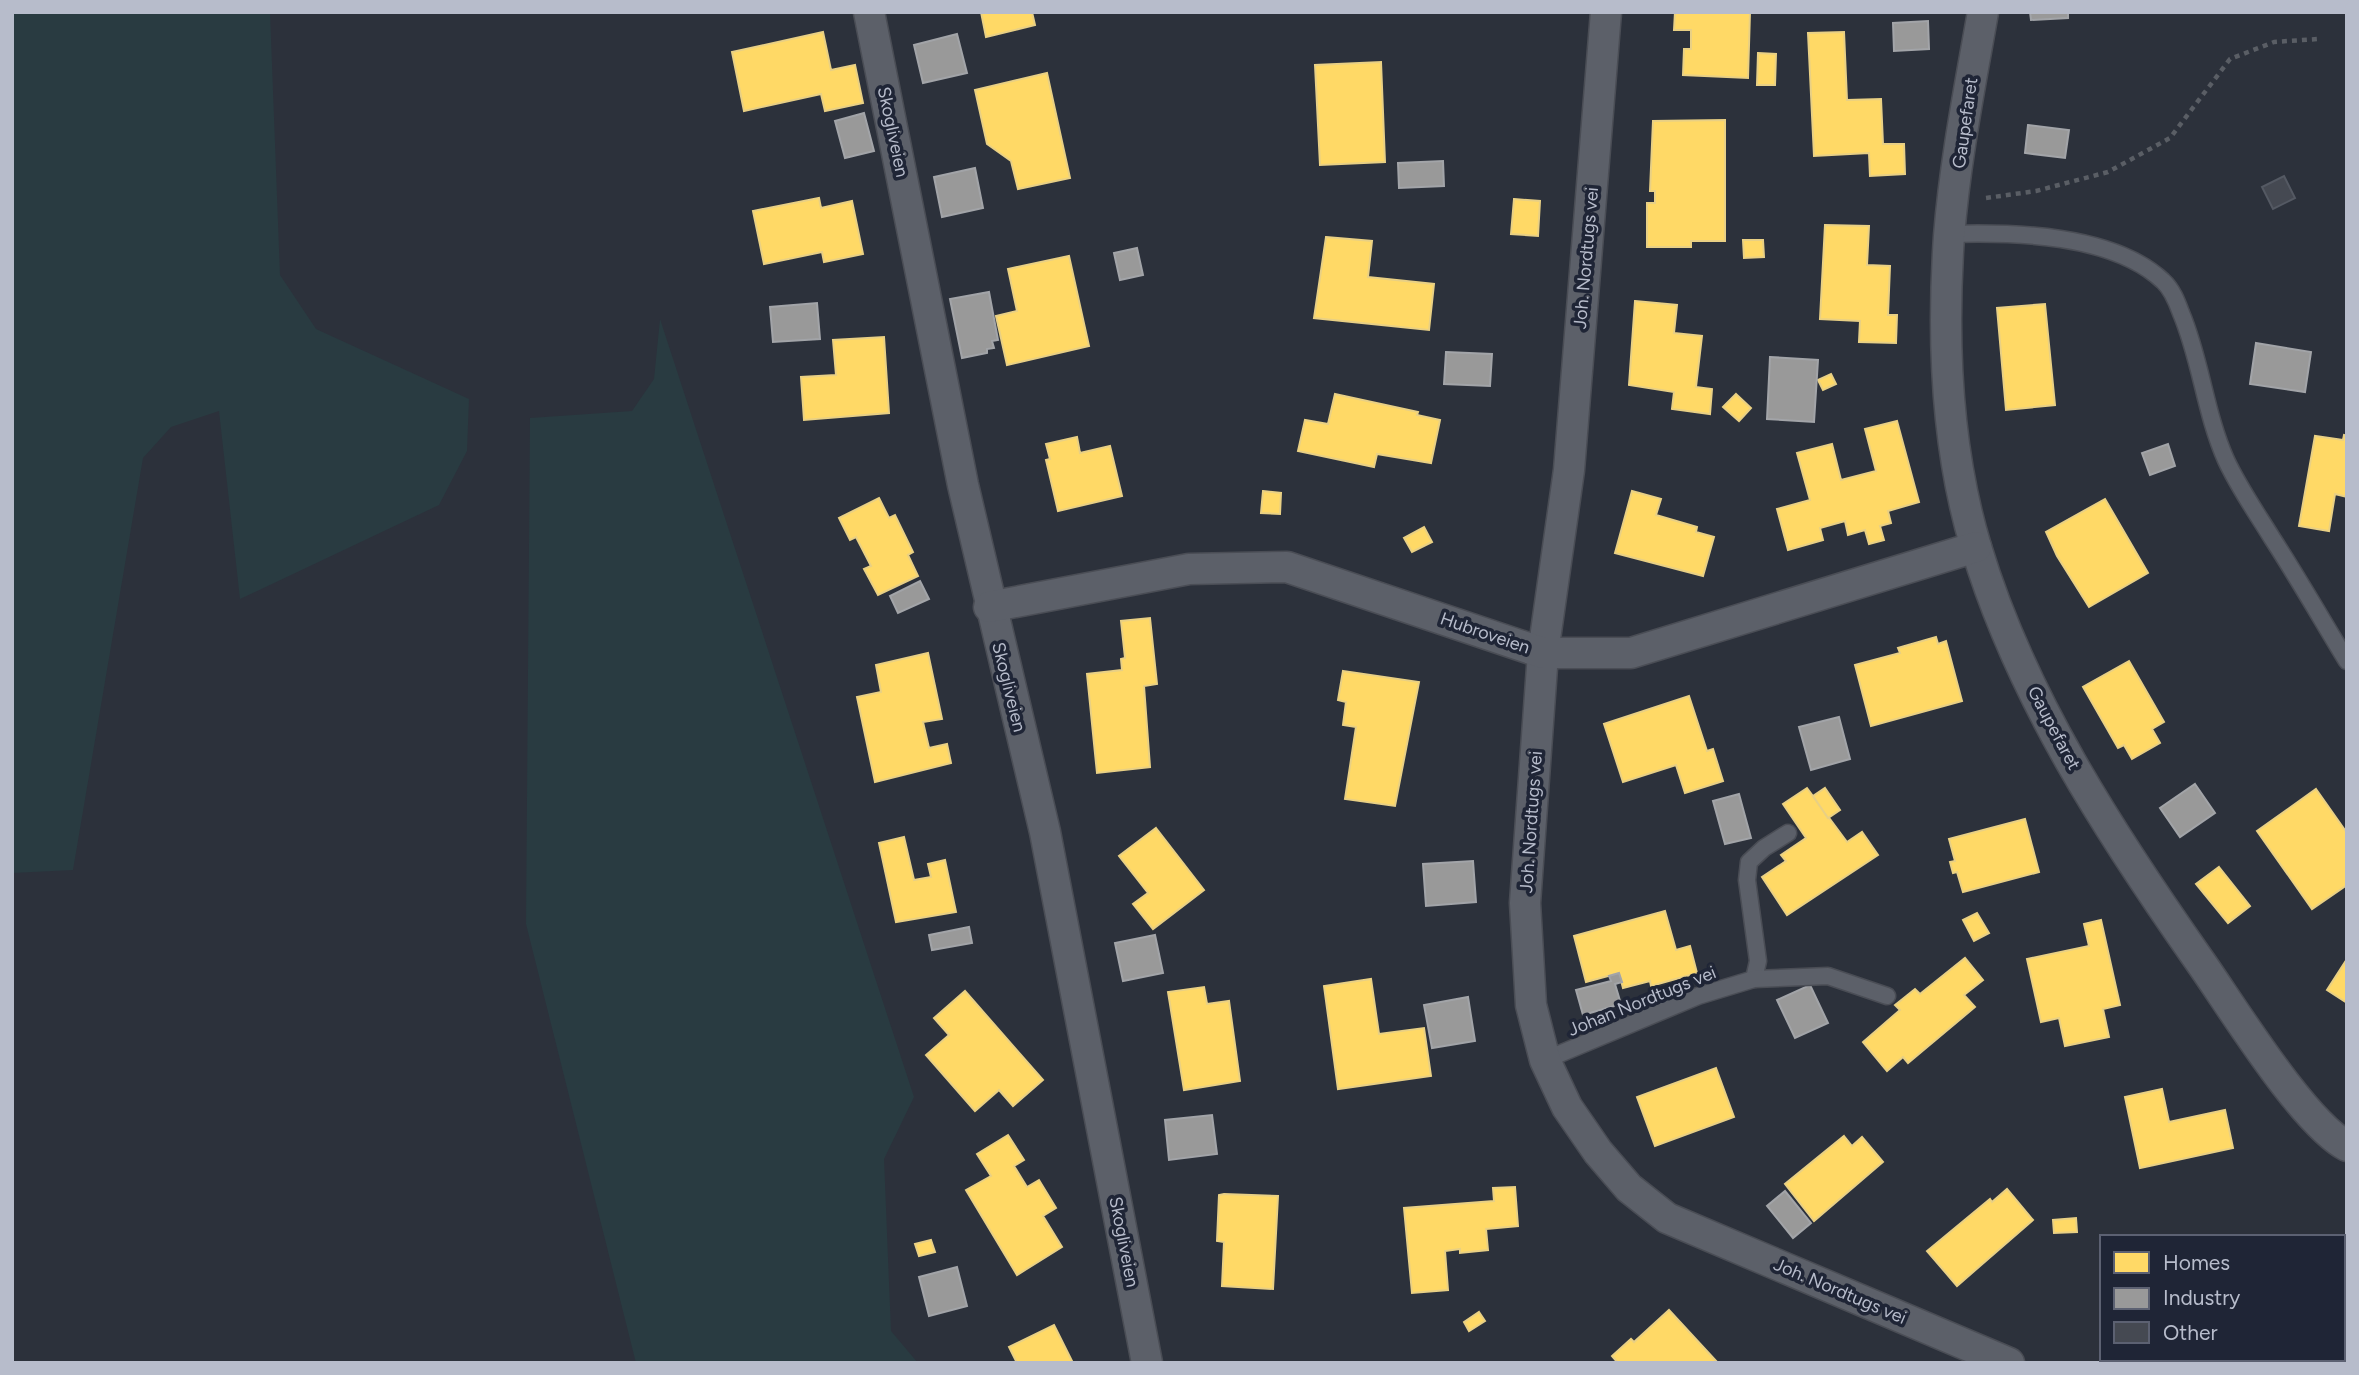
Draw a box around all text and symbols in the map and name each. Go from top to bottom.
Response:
street label: Gaupefaret [1948,76,1982,170]
street label: Skogliveien [873,85,913,179]
street label: Joh. Nordtugs vei [1569,186,1603,330]
street label: Hubroveien [1437,607,1533,659]
street label: Skogliveien [987,640,1031,734]
street label: Gaupefaret [2023,682,2085,774]
street label: Joh. Nordtugs vei [1515,750,1547,894]
street label: Johan Nordtugs vei [1565,961,1719,1041]
street label: Skogliveien [1104,1195,1144,1289]
legend [2100,1235,2345,1361]
text: Homes [2163,1250,2230,1275]
street label: Joh. Nordtugs vei [1770,1253,1910,1329]
text: Industry [2163,1285,2240,1310]
text: Other [2163,1320,2218,1345]

